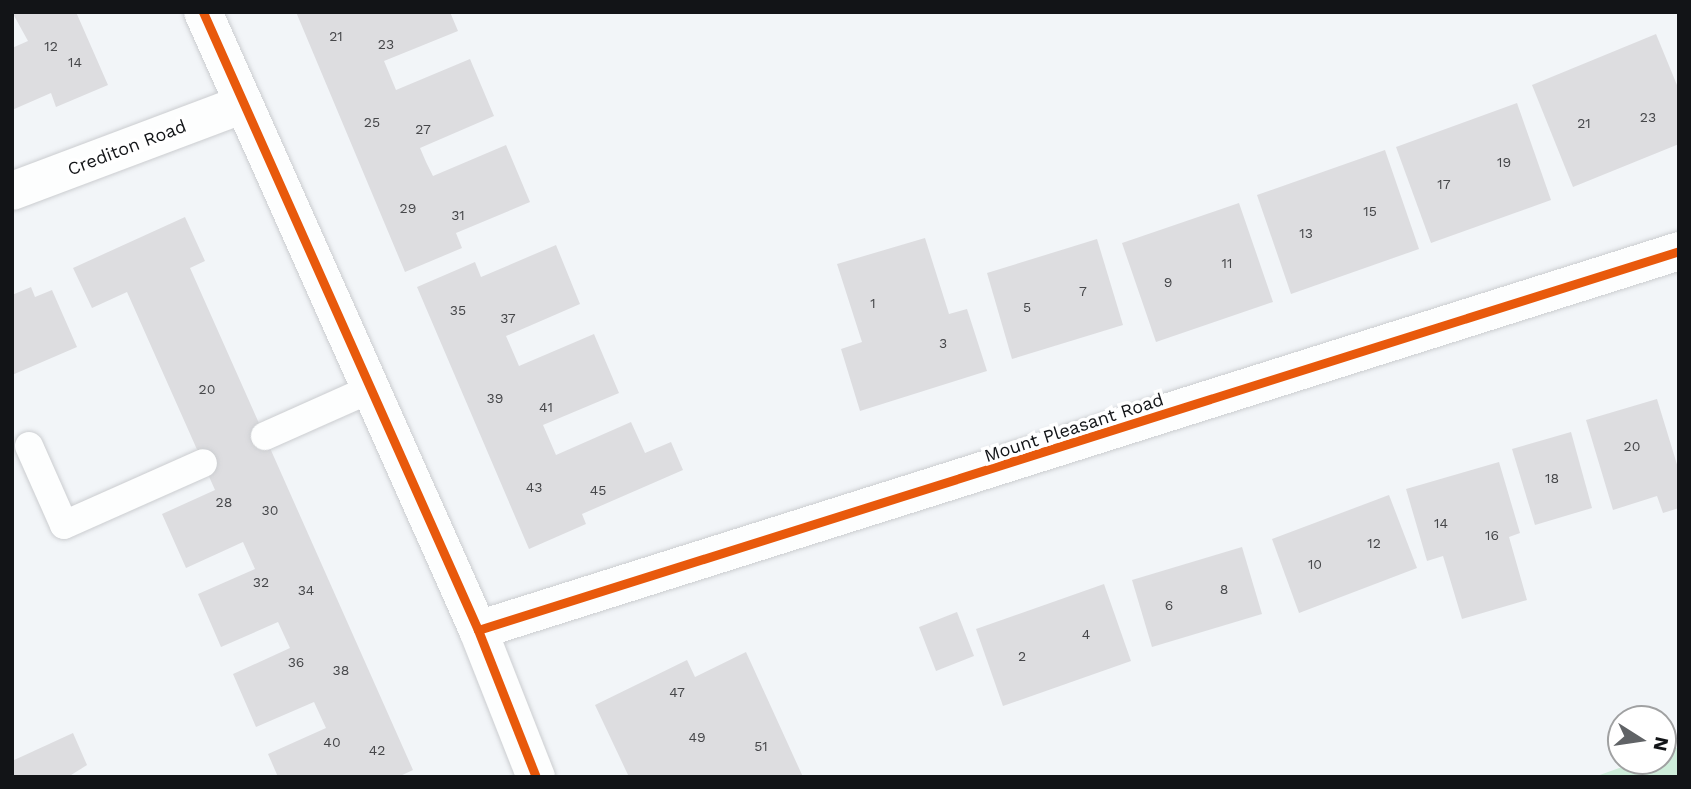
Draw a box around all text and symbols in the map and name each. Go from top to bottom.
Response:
house number: 21 [329,28,343,44]
house number: 23 [378,36,394,52]
house number: 12 [44,38,58,54]
house number: 14 [68,54,82,70]
house number: 23 [1640,109,1656,125]
house number: 25 [364,114,380,130]
street label: Crediton Road [65,115,189,181]
house number: 21 [1577,115,1591,131]
house number: 27 [415,121,431,137]
house number: 19 [1497,154,1511,170]
house number: 17 [1437,176,1451,192]
house number: 29 [400,200,416,216]
house number: 15 [1363,203,1377,219]
house number: 31 [451,207,465,223]
house number: 13 [1299,225,1313,241]
house number: 11 [1222,255,1232,271]
house number: 9 [1164,274,1172,290]
house number: 7 [1079,283,1087,299]
house number: 1 [870,295,876,311]
house number: 5 [1023,299,1031,315]
house number: 35 [450,302,466,318]
house number: 37 [500,310,516,326]
house number: 3 [939,335,947,351]
house number: 20 [199,381,215,397]
street label: Mount Pleasant Road [982,389,1166,467]
house number: 39 [487,390,503,406]
house number: 41 [539,399,553,415]
house number: 20 [1624,438,1640,454]
house number: 18 [1545,470,1559,486]
house number: 43 [526,479,542,495]
house number: 45 [590,482,606,498]
house number: 28 [216,494,232,510]
house number: 30 [262,502,278,518]
house number: 14 [1434,515,1448,531]
house number: 16 [1485,527,1499,543]
house number: 12 [1367,535,1381,551]
house number: 10 [1308,556,1322,572]
house number: 32 [253,574,269,590]
house number: 8 [1220,581,1228,597]
house number: 34 [298,582,314,598]
house number: 6 [1165,597,1173,613]
house number: 4 [1082,626,1090,642]
house number: 2 [1018,648,1026,664]
house number: 36 [288,654,304,670]
house number: 38 [333,662,349,678]
house number: 47 [669,684,685,700]
north arrow [1607,705,1677,775]
house number: 49 [688,729,706,745]
house number: 40 [323,734,341,750]
text: N [1648,735,1674,753]
house number: 51 [754,738,768,754]
house number: 42 [369,742,385,758]

